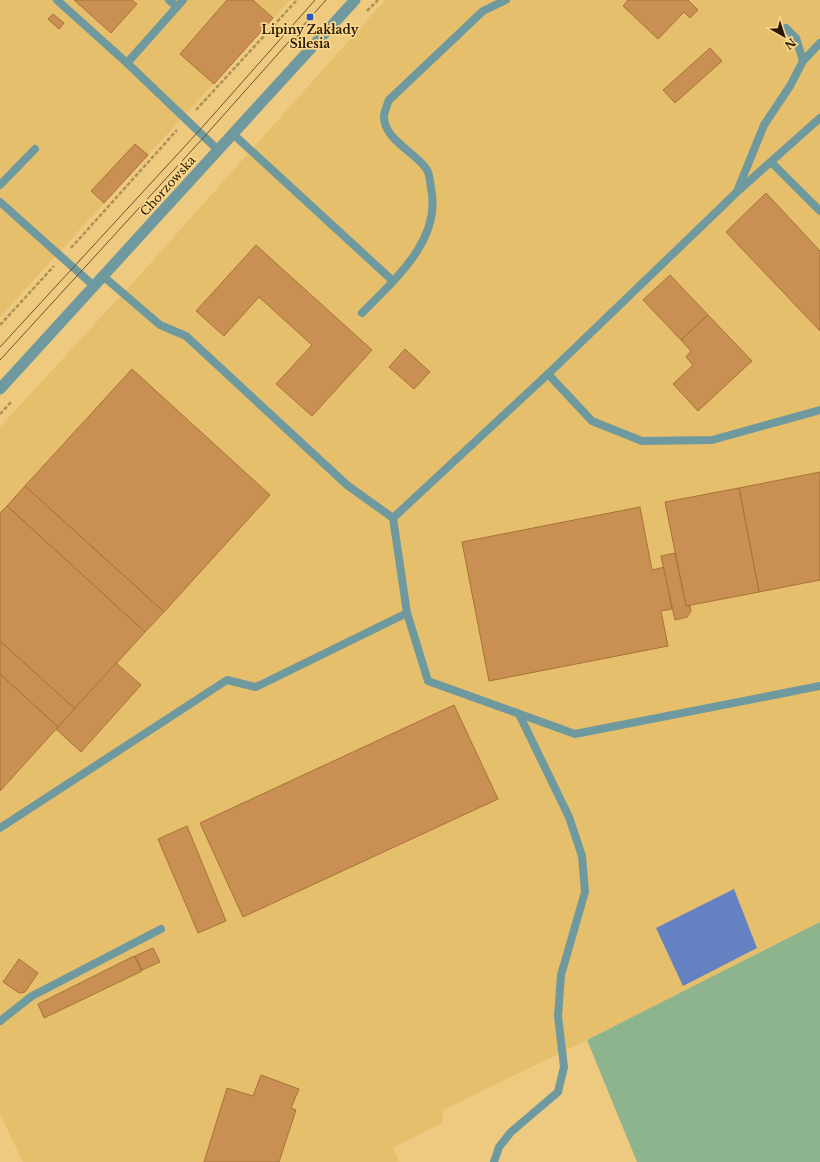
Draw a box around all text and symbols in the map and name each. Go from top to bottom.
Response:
marker: Lipiny Zakłady Silesia [305,12,315,22]
north arrow [764,16,804,56]
place label: Lipiny Zakłady Silesia [262,22,359,51]
text: N [781,35,799,53]
street label: Chorzowska [137,152,199,219]

